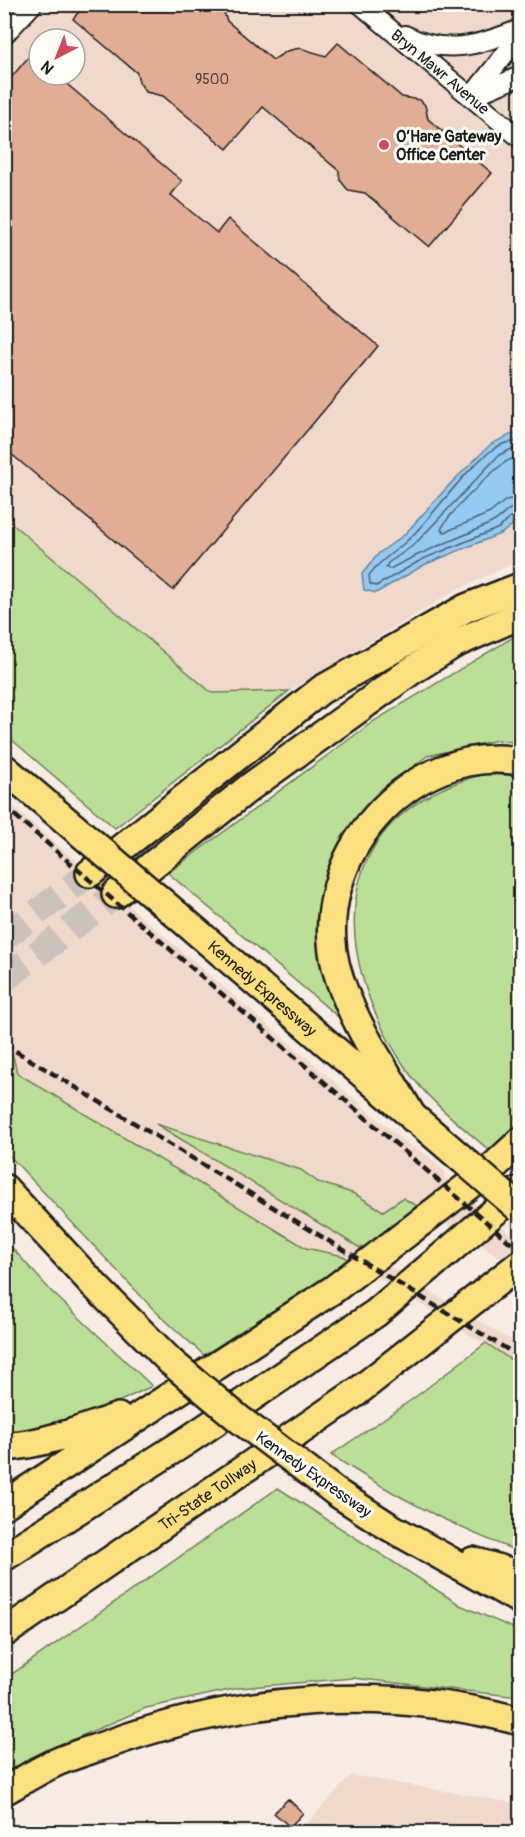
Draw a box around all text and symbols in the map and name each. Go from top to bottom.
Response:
street label: Bryn Mawr Avenue [387,25,493,119]
north arrow [27,27,87,87]
text: N [37,56,58,78]
house number: 9500 [195,71,229,88]
place label: O’Hare Gateway Office Center [396,127,501,165]
marker: O’Hare Gateway Office Center [377,138,391,152]
street label: Kennedy Expressway [203,937,321,1041]
street label: Kennedy Expressway [252,1427,375,1522]
street label: Tri-State Tollway [155,1455,261,1535]

